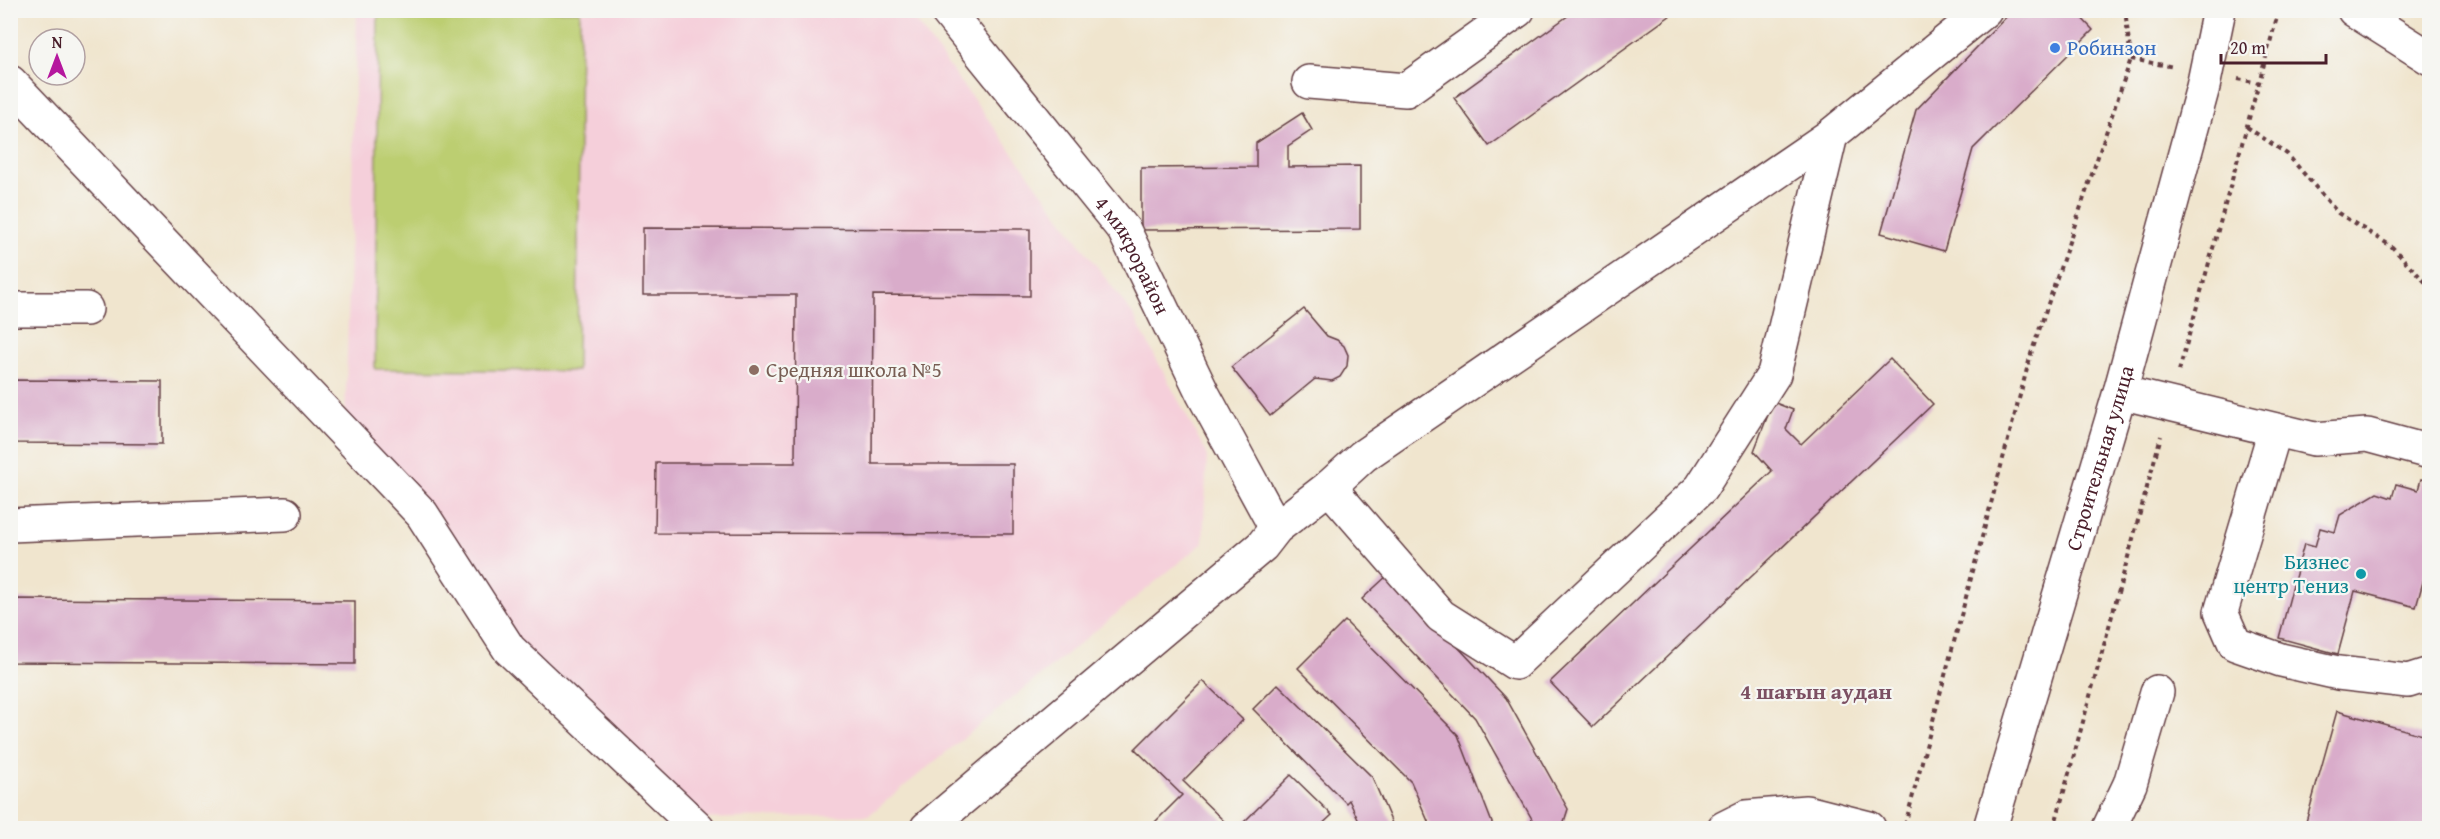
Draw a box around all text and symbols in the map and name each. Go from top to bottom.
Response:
north arrow [27,27,87,87]
scale bar [2221,27,2326,65]
text: N [52,30,63,54]
place label: Робинзон [2067,32,2156,63]
text: 20 m [2230,34,2266,61]
marker: Робинзон [2048,41,2062,55]
street label: 4 микрорайон [1087,189,1178,319]
place label: Средняя школа №5 [766,354,942,385]
street label: Строительная улица [2058,362,2142,554]
marker: Средняя школа №5 [747,363,761,377]
place label: Бизнес центр Тениз [2234,546,2349,601]
marker: Бизнес центр Тениз [2354,567,2368,581]
district label: 4 шағын аудан [1740,675,1892,707]

